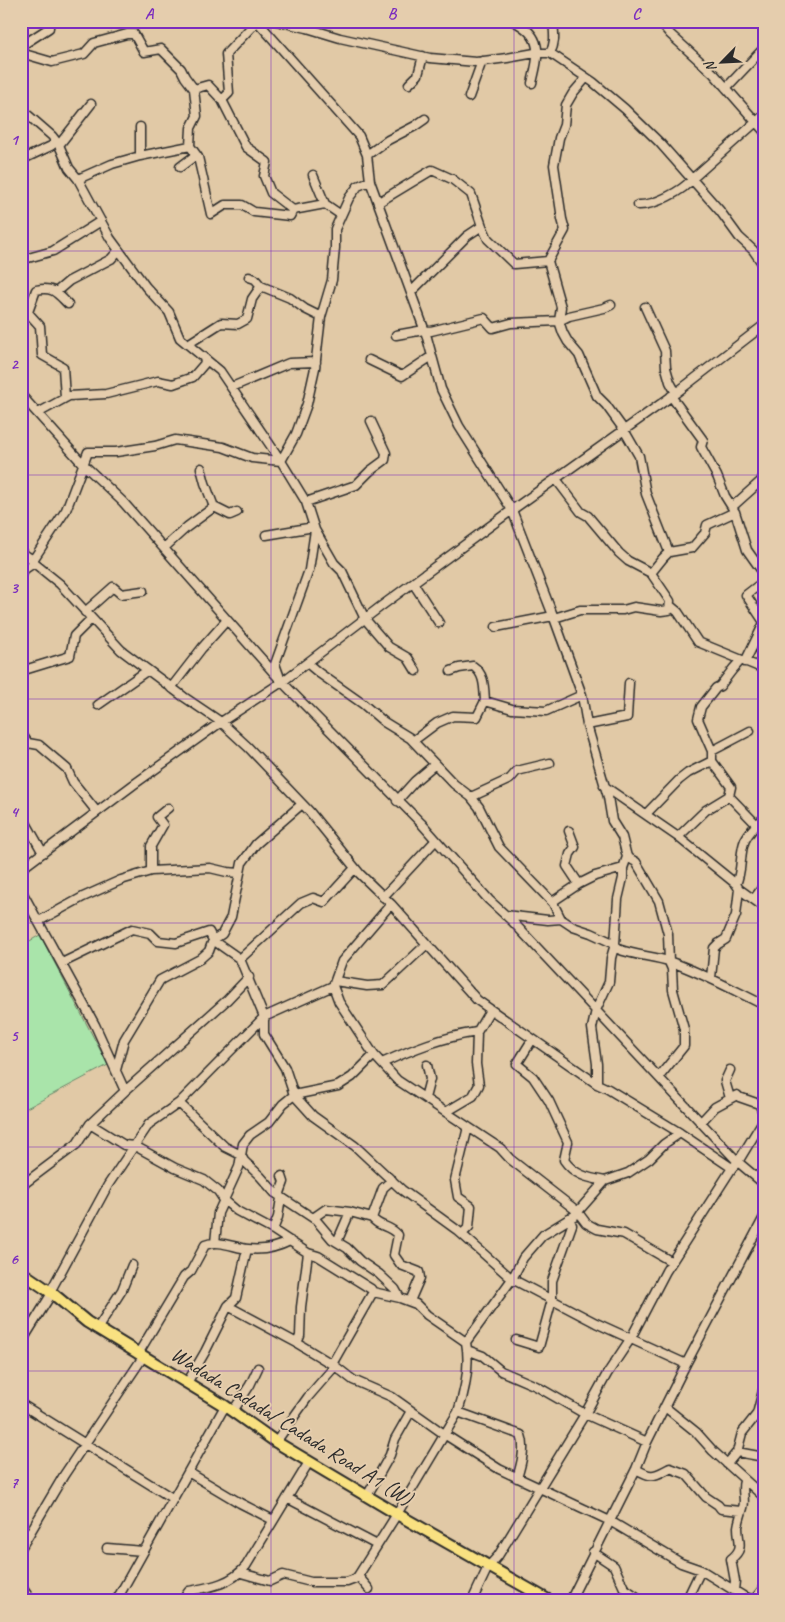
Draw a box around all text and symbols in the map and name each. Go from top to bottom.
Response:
text: A [145,4,155,24]
text: B [388,4,398,24]
text: C [632,4,642,24]
north arrow [698,38,748,88]
text: N [700,58,720,75]
text: 1 [10,130,19,150]
text: 2 [10,354,19,374]
text: 3 [10,578,19,598]
text: 4 [10,802,19,822]
text: 5 [11,1026,20,1046]
text: 6 [10,1249,19,1269]
street label: Wadada Cadada/ Cadada Road A1 (W) [167,1341,418,1512]
text: 7 [10,1473,19,1493]

